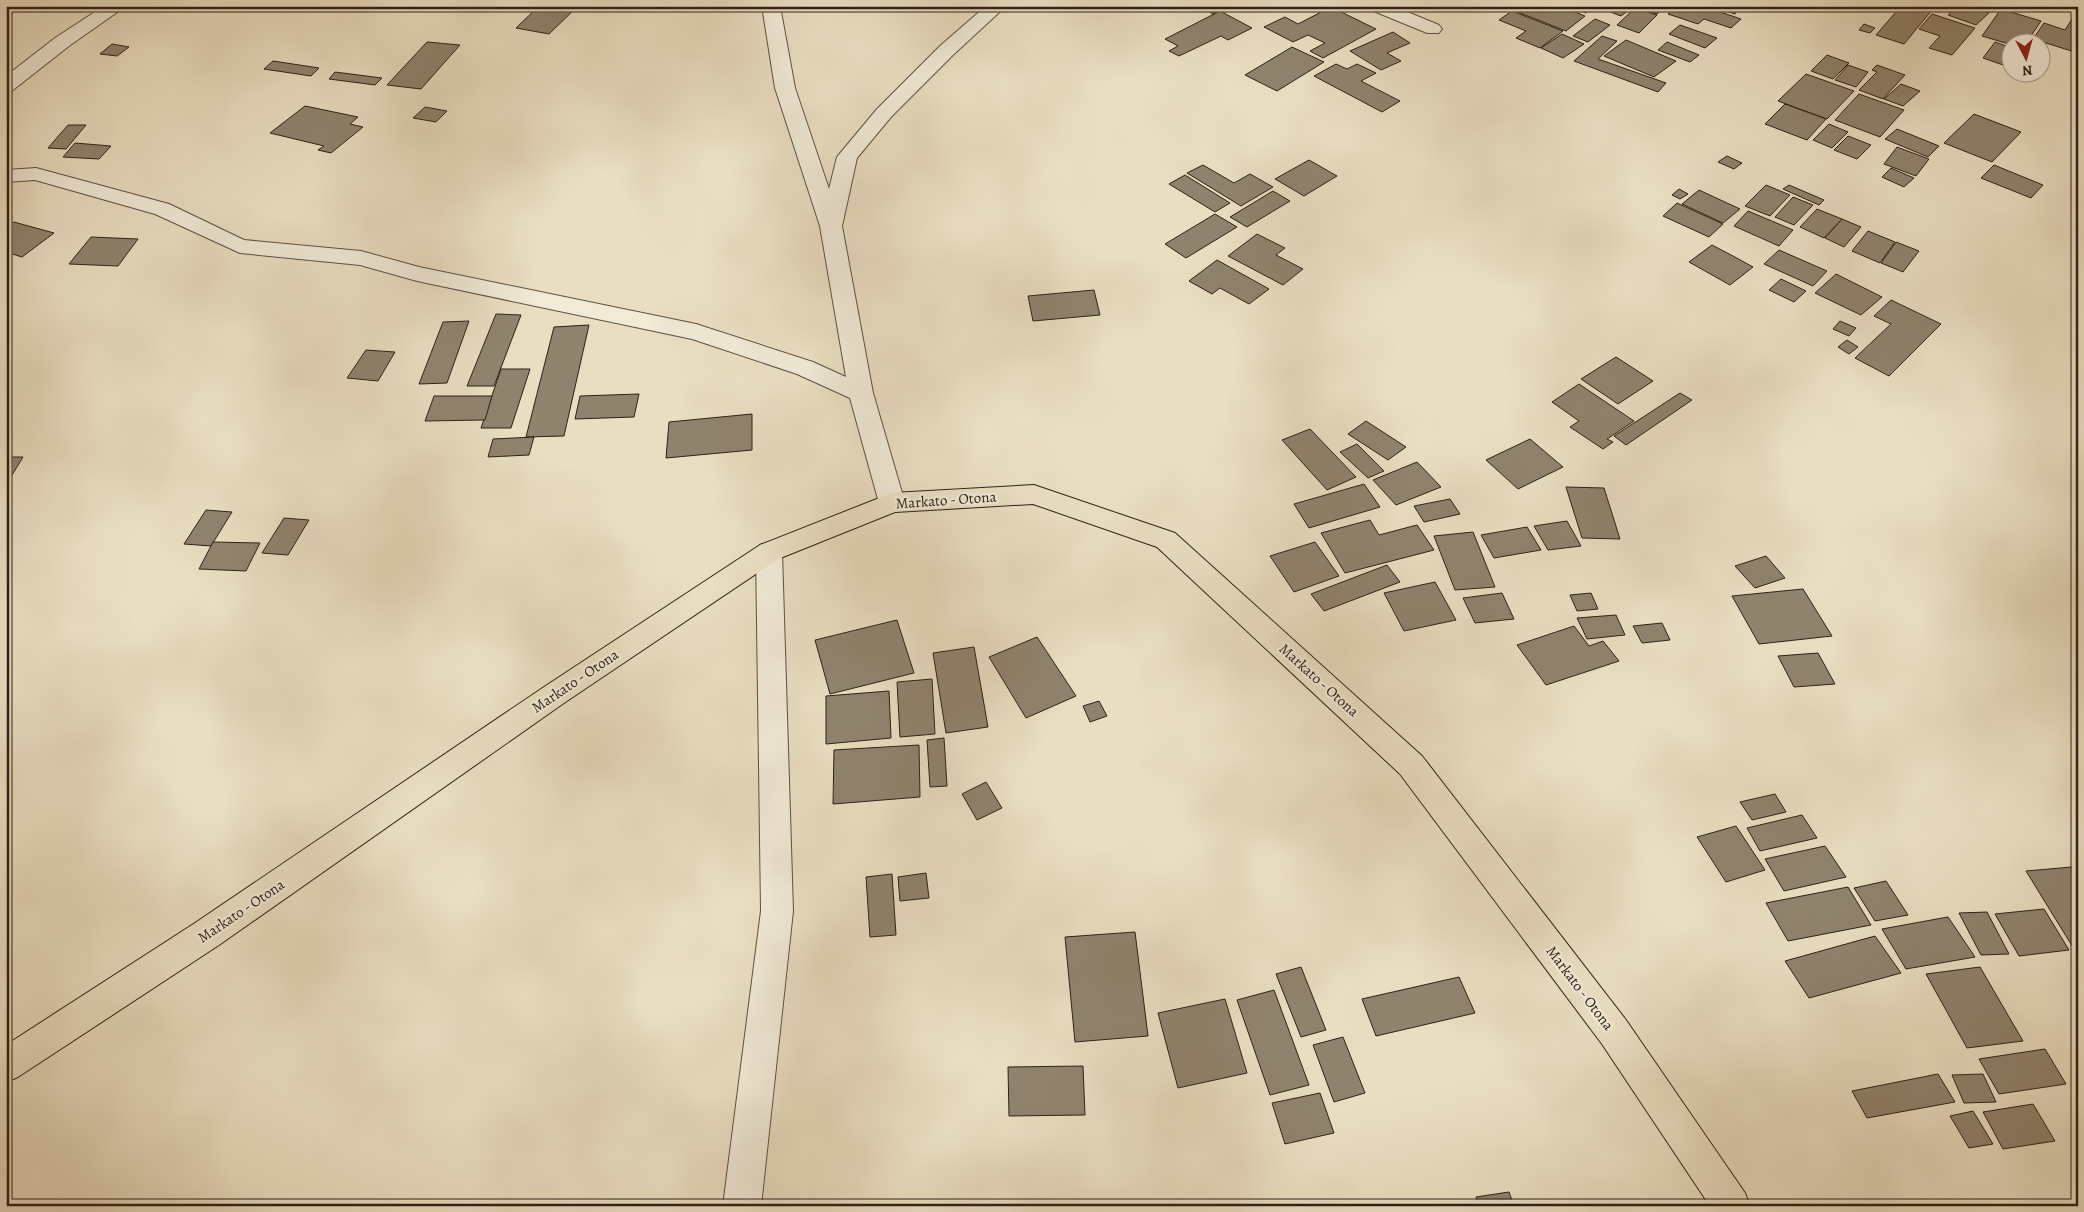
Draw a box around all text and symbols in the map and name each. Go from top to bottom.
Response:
north arrow [2002,32,2052,82]
text: N [2021,60,2033,80]
street label: Markato - Otona [895,487,997,513]
street label: Markato - Otona [1275,639,1363,721]
street label: Markato - Otona [528,644,622,718]
street label: Markato - Otona [194,874,288,948]
street label: Markato - Otona [1542,942,1618,1034]

